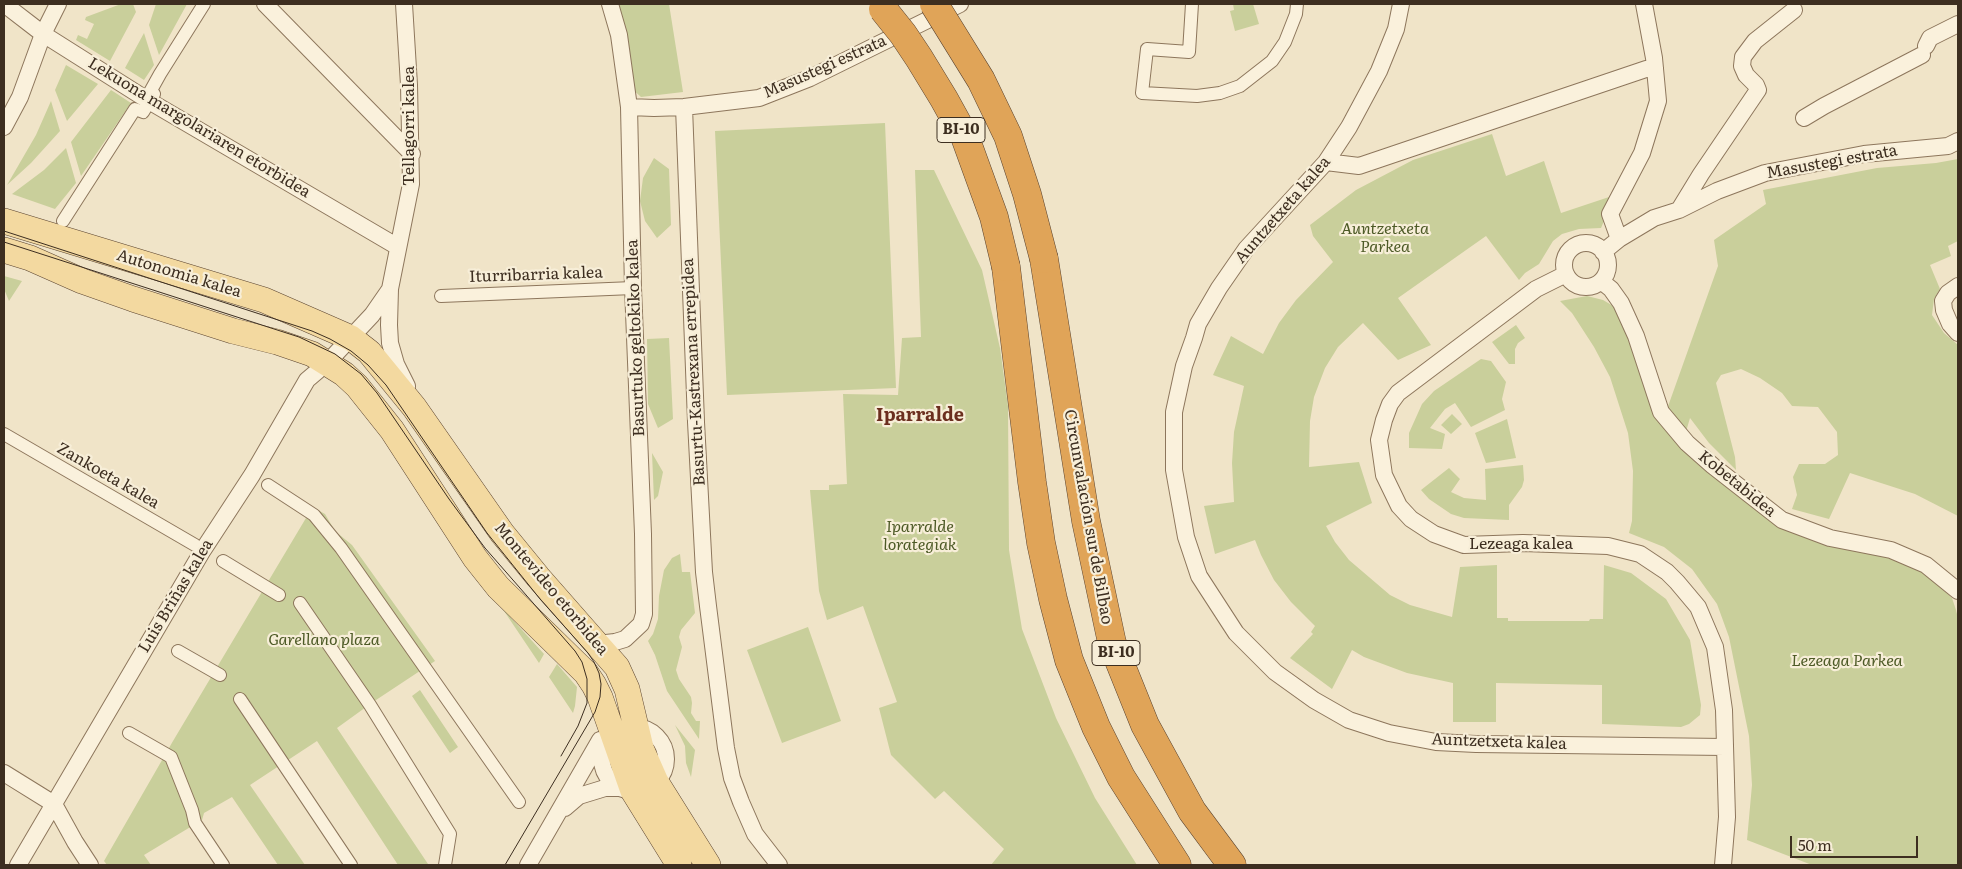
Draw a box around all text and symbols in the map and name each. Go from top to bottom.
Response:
street label: Masustegi estrata [761,31,889,103]
street label: Lekuona margolariaren etorbidea [84,54,314,202]
street label: Tellagorri kalea [399,66,419,186]
road number: BI-10 [937,118,985,142]
street label: Masustegi estrata [1765,141,1899,183]
street label: Auntzetxeta kalea [1231,153,1335,267]
park label: Auntzetxeta Parkea [1341,219,1429,257]
street label: Basurtuko geltokiko kalea [623,239,649,437]
street label: Autonomia kalea [114,246,244,302]
street label: Basurtu-Kastrexana errepidea [678,258,710,486]
street label: Iturribarria kalea [469,263,603,287]
district label: Iparralde [876,405,964,427]
street label: Circunvalación sur de Bilbao [1060,408,1116,626]
street label: Zankoeta kalea [53,439,163,513]
street label: Kobetabidea [1694,447,1780,521]
park label: Iparralde lorategiak [883,517,957,555]
street label: Montevideo etorbidea [490,519,612,659]
street label: Lezeaga kalea [1469,534,1573,554]
street label: Luis Briñas kalea [134,536,218,656]
park label: Garellano plaza [268,630,380,650]
road number: BI-10 [1092,640,1140,666]
park label: Lezeaga Parkea [1791,651,1903,671]
street label: Auntzetxeta kalea [1431,730,1567,754]
scale bar [1792,826,1920,858]
text: 50 m [1798,833,1832,856]

